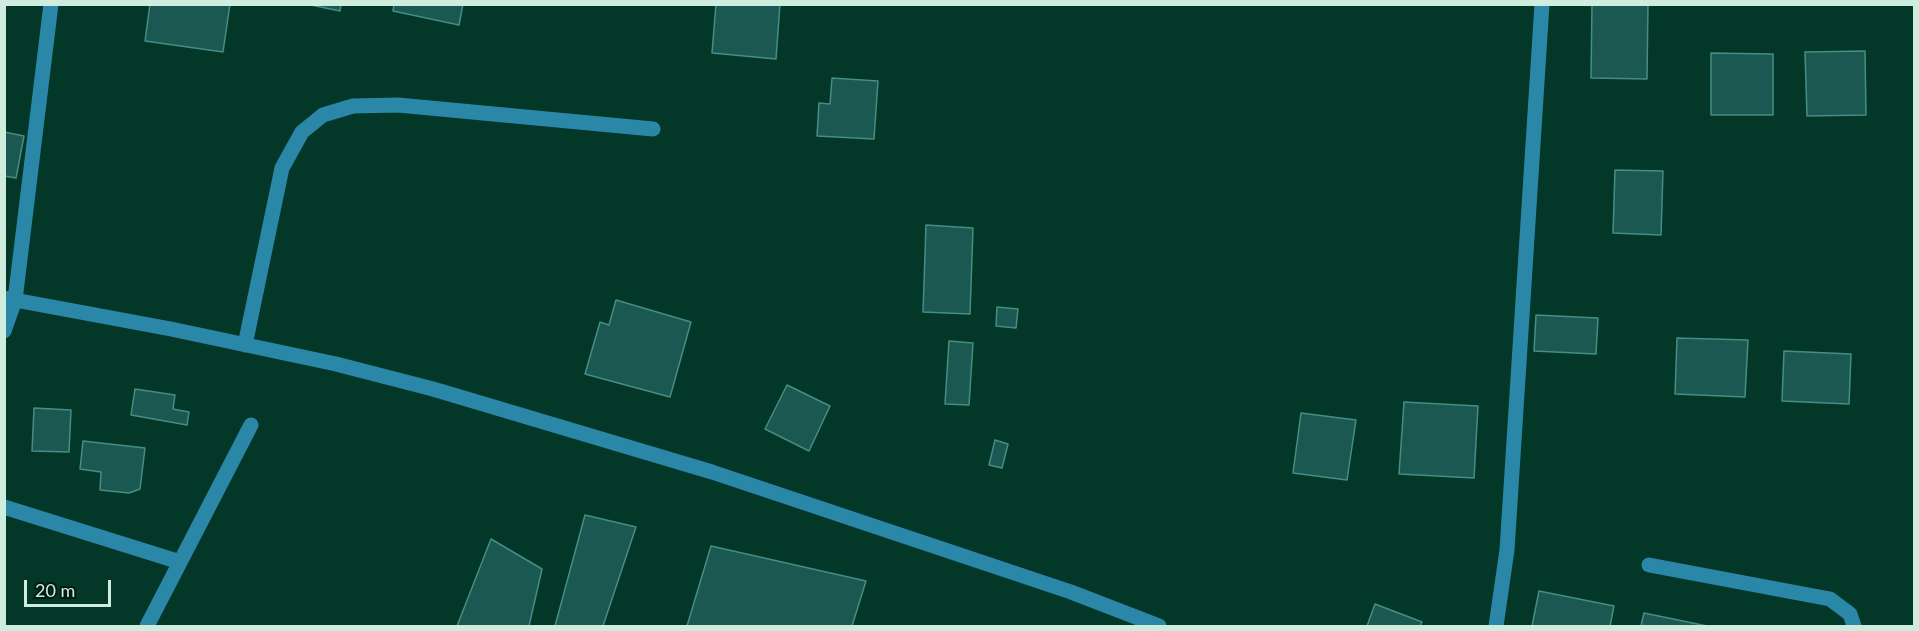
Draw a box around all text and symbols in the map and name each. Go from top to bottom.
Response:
scale bar [27,568,114,606]
text: 20 m [35,579,75,601]

